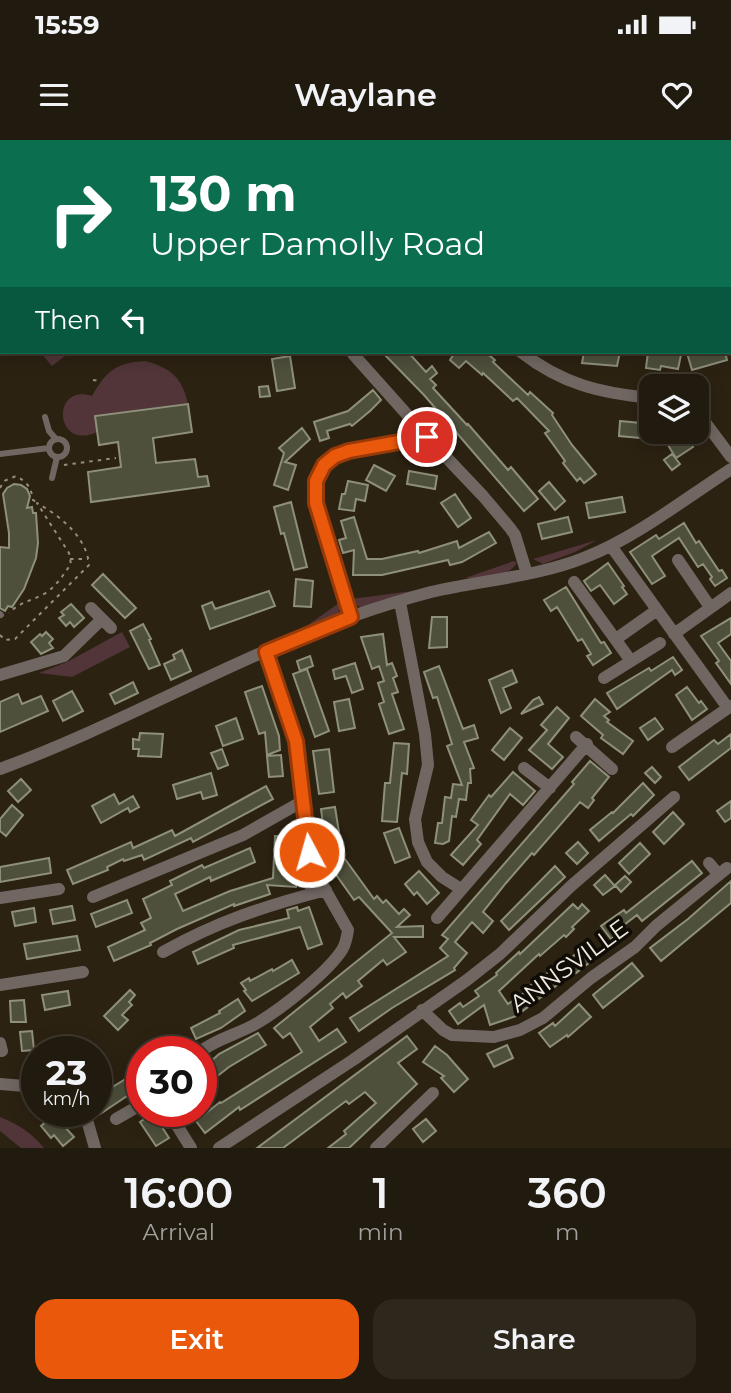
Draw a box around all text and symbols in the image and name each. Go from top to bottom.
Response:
text: 15:59 [35,9,100,41]
text: Waylane [294,75,437,114]
icon: menu [35,76,73,114]
icon: heart [658,76,696,114]
text: 130 m [150,164,297,223]
icon: right [35,168,126,259]
text: Upper Damolly Road [150,224,485,263]
icon: left [115,301,153,339]
text: Then [35,304,101,336]
map controls [639,374,709,444]
button: layers [639,374,709,444]
pin [397,407,457,467]
icon: arrive [408,418,446,456]
position arrow [272,815,346,889]
street label: ANNSVILLE [504,913,633,1018]
speed limit sign: 30 [126,1036,217,1127]
text: 23 [46,1051,87,1094]
text: km/h [42,1088,91,1110]
text: 16:00 [124,1167,233,1219]
text: 1 [373,1167,389,1219]
text: 360 [528,1167,607,1219]
text: Arrival [142,1218,215,1246]
text: min [357,1218,404,1246]
text: m [555,1218,580,1246]
button: Exit [35,1299,359,1379]
button: Share [373,1299,696,1379]

